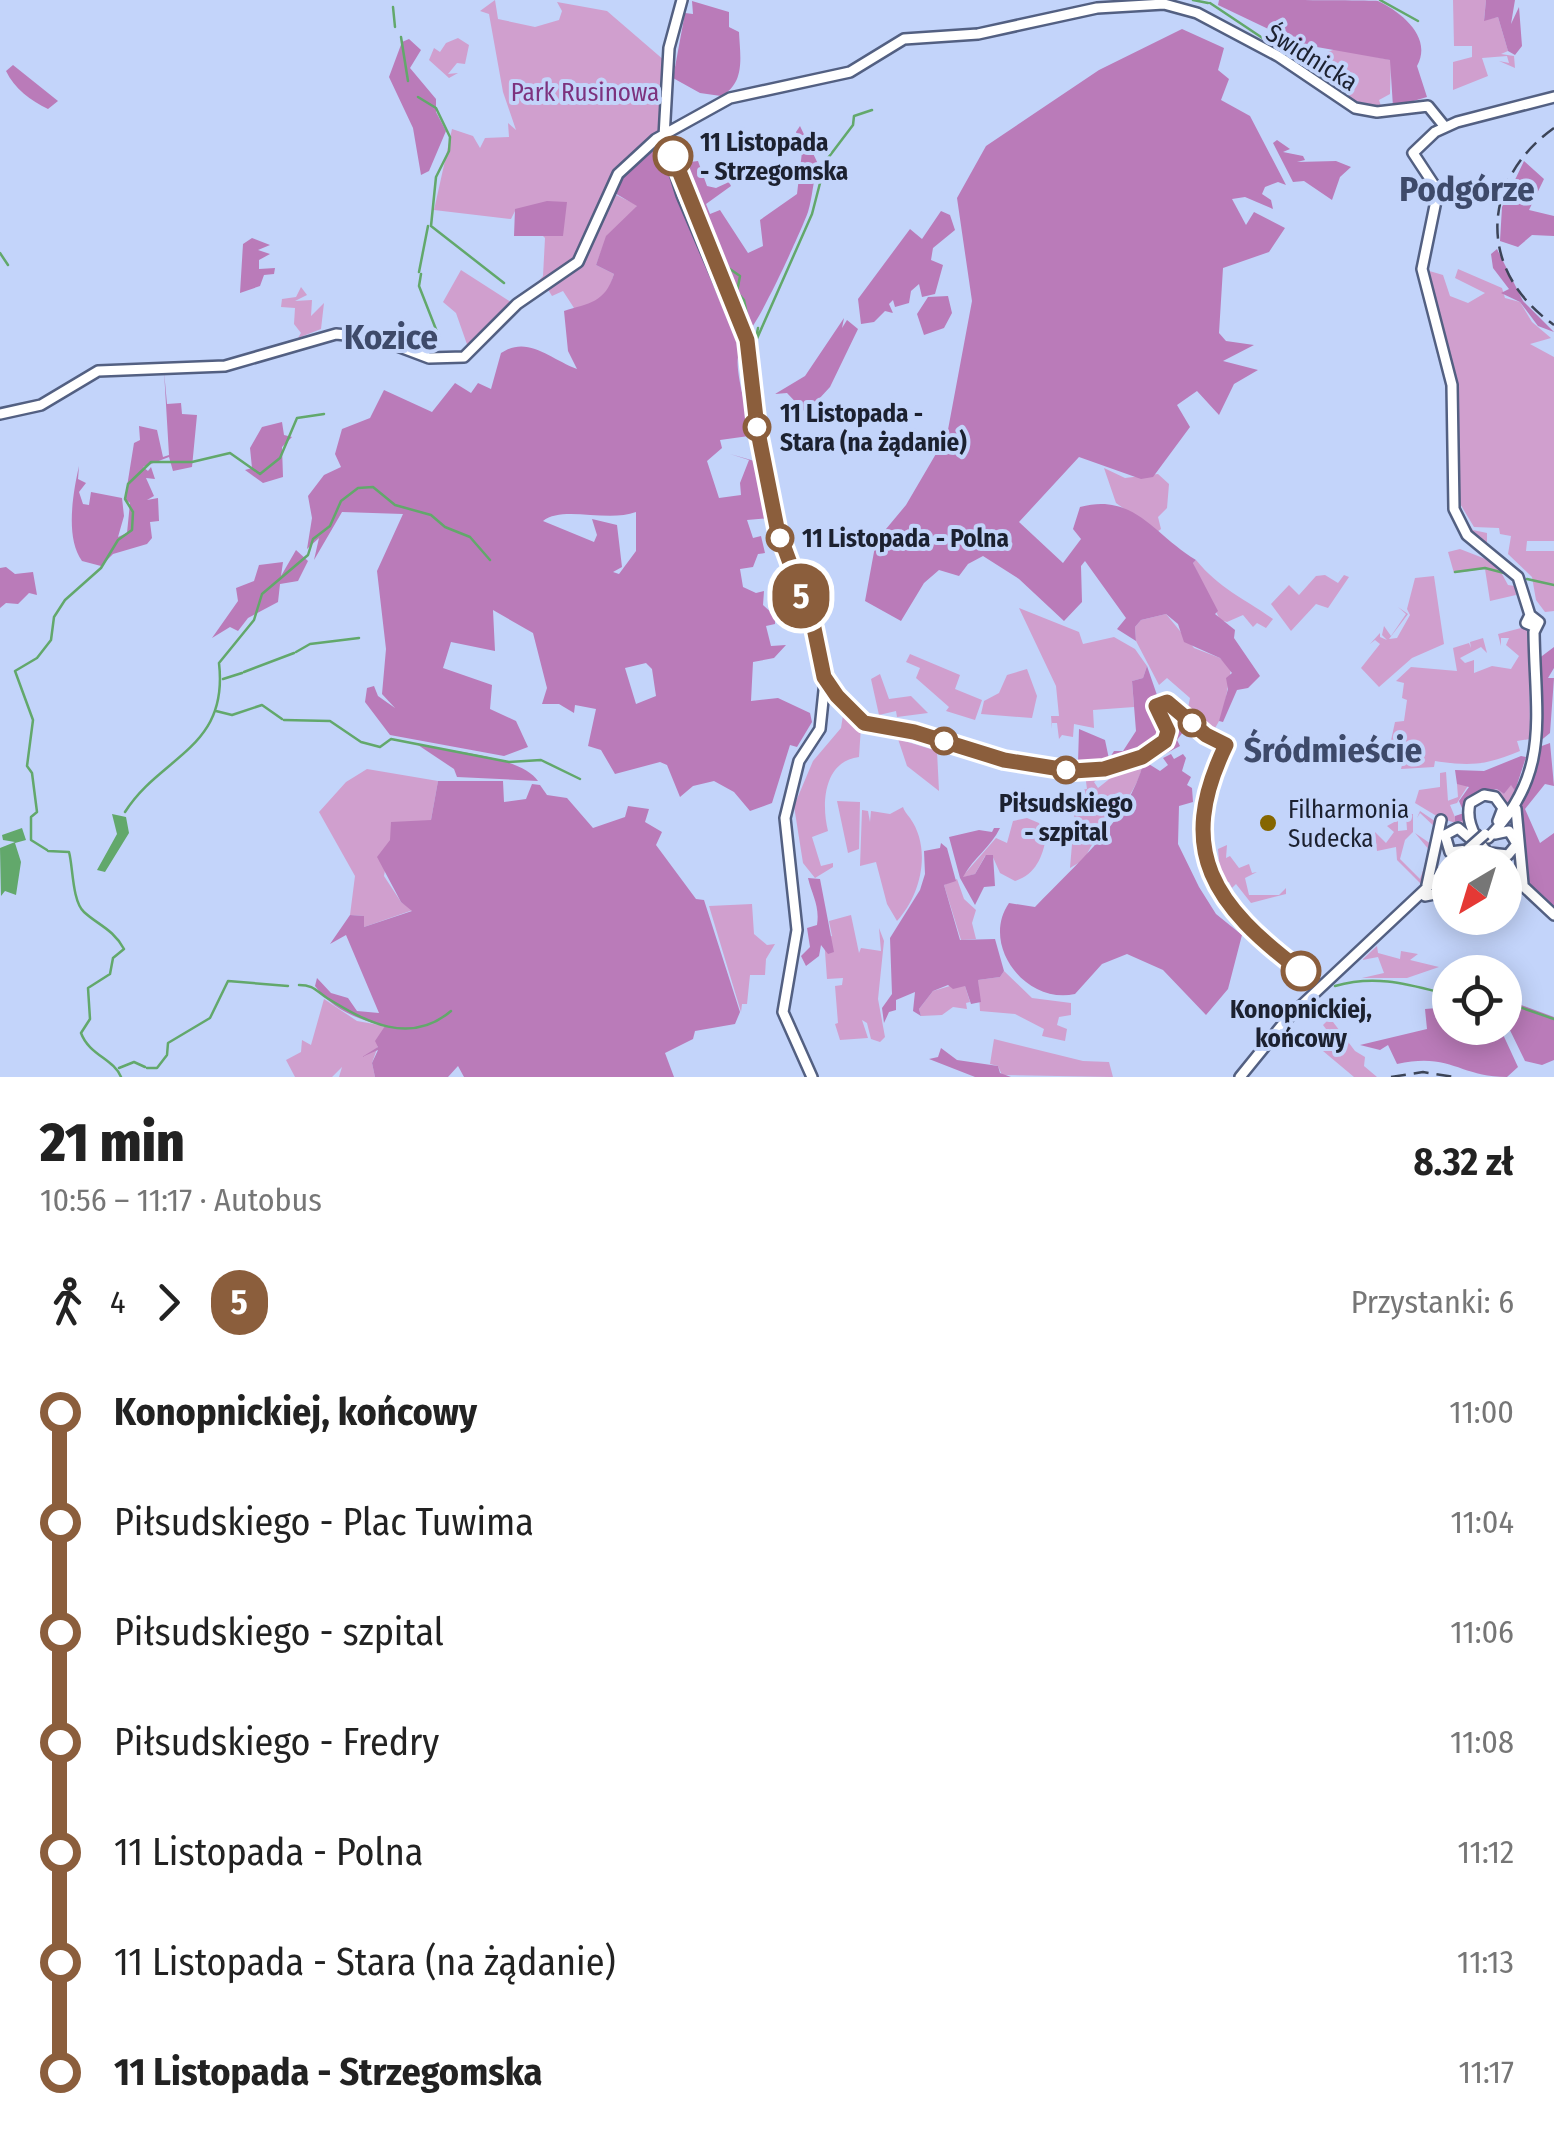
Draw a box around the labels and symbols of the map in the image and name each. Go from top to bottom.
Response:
street label: Świdnicka [1260,17,1363,98]
park label: Park Rusinowa [511,78,659,108]
place label: 11 Listopada - Strzegomska [700,128,848,187]
marker: 11 Listopada - Strzegomska [654,137,692,175]
district label: Podgórze [1399,168,1535,210]
district label: Kozice [344,316,438,358]
place label: 11 Listopada - Stara (na żądanie) [780,399,967,458]
marker: 11 Listopada - Stara (na żądanie) [744,414,770,440]
place label: 11 Listopada - Polna [802,524,1009,554]
marker: 11 Listopada - Polna [767,525,793,551]
line badge: 5 [768,564,834,628]
unlabelled marker [1179,710,1205,736]
unlabelled marker [931,728,957,754]
district label: Śródmieście [1244,728,1422,771]
marker: Piłsudskiego - szpital [1053,757,1079,783]
place label: Piłsudskiego - szpital [999,789,1133,848]
place label: Filharmonia Sudecka [1288,795,1409,854]
marker: Filharmonia Sudecka [1257,812,1279,834]
north arrow [1432,845,1522,935]
marker: Konopnickiej, końcowy [1282,952,1320,990]
place label: Konopnickiej, końcowy [1230,995,1372,1054]

